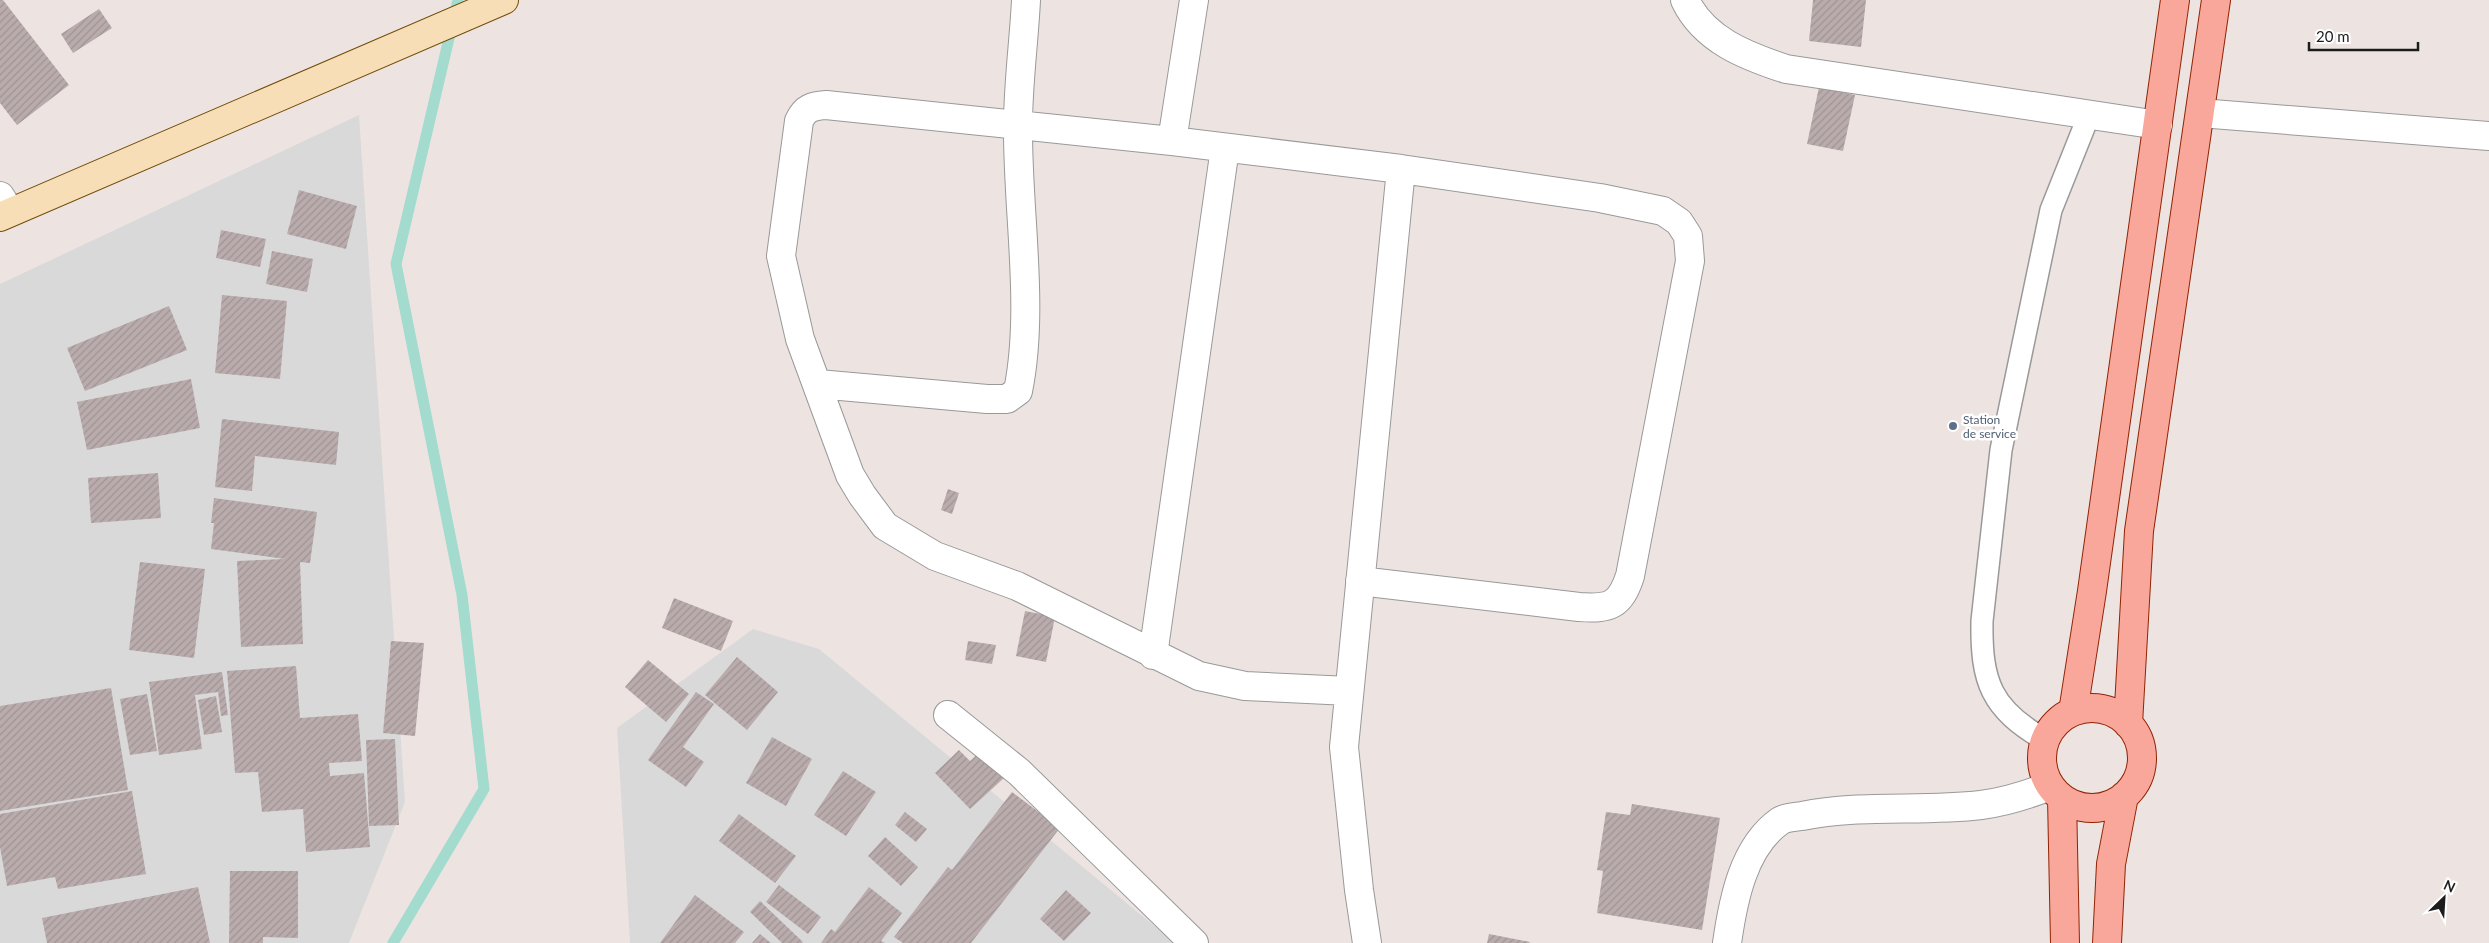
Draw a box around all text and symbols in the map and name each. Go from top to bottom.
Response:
scale bar [2309,20,2418,52]
text: 20 m [2316,27,2350,45]
place label: Station de service [1963,412,2016,441]
marker: Station de service [1947,420,1959,432]
north arrow [2419,873,2469,923]
text: N [2441,876,2458,896]

